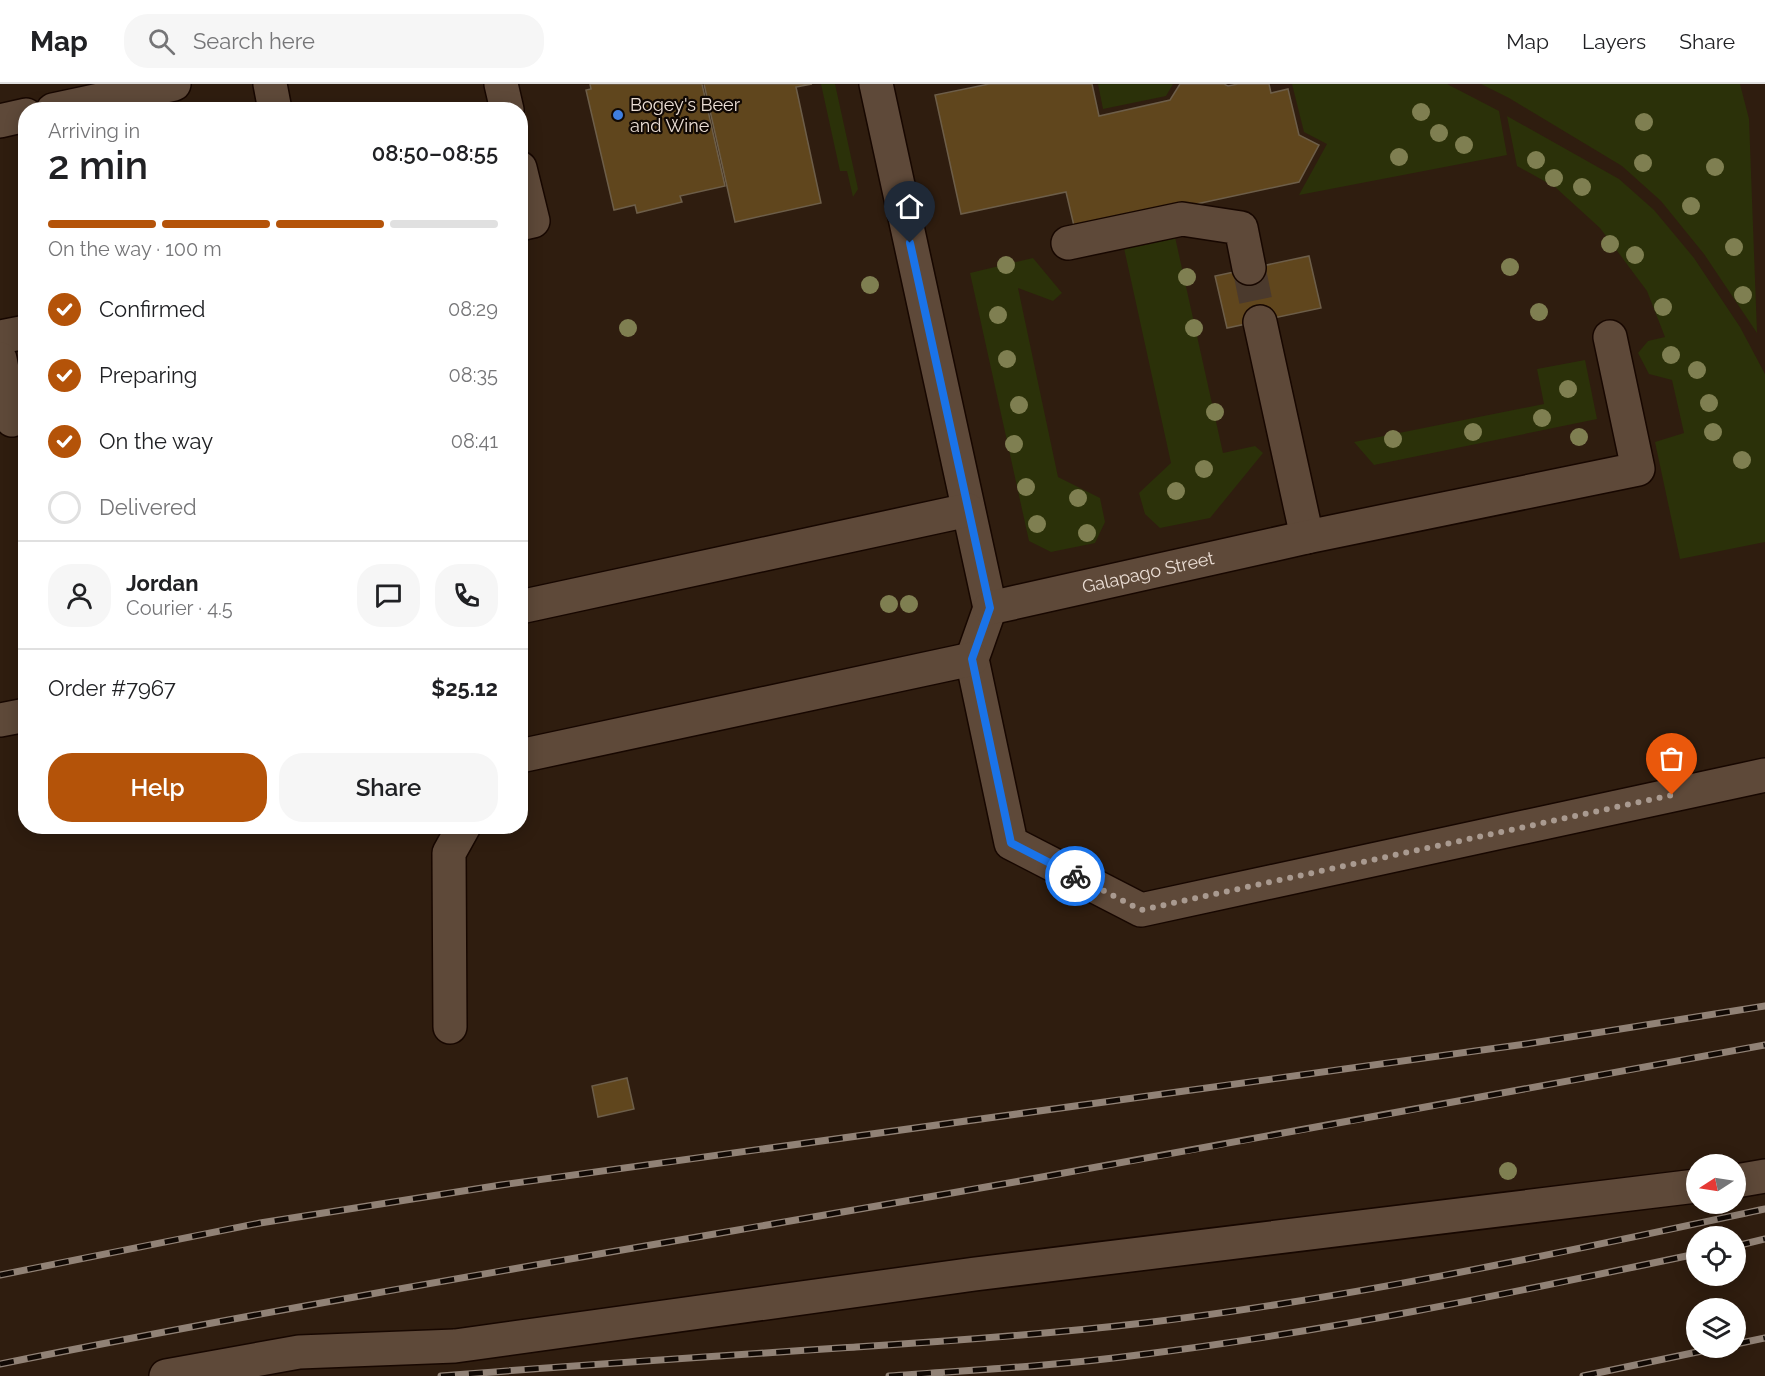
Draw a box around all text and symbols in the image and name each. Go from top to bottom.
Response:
search box [124,14,544,68]
text: Map [30,25,88,58]
icon: search [145,25,178,58]
text: Search here [193,28,315,54]
text: Map [1506,29,1549,54]
text: Layers [1582,29,1646,54]
text: Share [1679,29,1735,54]
place label: Bogey's Beer and Wine [630,94,741,136]
marker: Bogey's Beer and Wine [611,108,625,122]
text: Arriving in [48,119,140,143]
text: 08:50–08:55 [372,140,498,166]
text: 2 min [48,142,148,188]
pin [884,181,935,243]
icon: home [893,190,926,223]
text: On the way · 100 m [48,237,222,261]
icon: check [48,293,81,326]
text: Confirmed [99,296,206,322]
text: 08:29 [448,297,498,321]
icon: check [48,359,81,392]
text: Preparing [99,362,197,388]
text: 08:35 [449,363,498,387]
icon: check [48,425,81,458]
text: On the way [99,428,213,454]
text: 08:41 [451,429,498,453]
text: Delivered [99,494,197,520]
street label: Galapago Street [1080,547,1216,597]
button: person [48,564,111,627]
button: chat [357,564,420,627]
button: phone [435,564,498,627]
text: Jordan [126,570,198,596]
text: Courier · 4.5 [126,596,233,620]
text: Order #7967 [48,675,176,701]
text: $25.12 [431,675,498,701]
pin [1646,733,1697,795]
icon: bag [1655,742,1688,775]
button: Help [48,753,267,822]
button: Share [279,753,498,822]
courier [1045,846,1105,906]
icon: bike [1059,860,1092,893]
north arrow [1686,1154,1746,1214]
map controls [1686,1154,1746,1358]
button: locate [1686,1226,1746,1286]
button: layers [1686,1298,1746,1358]

